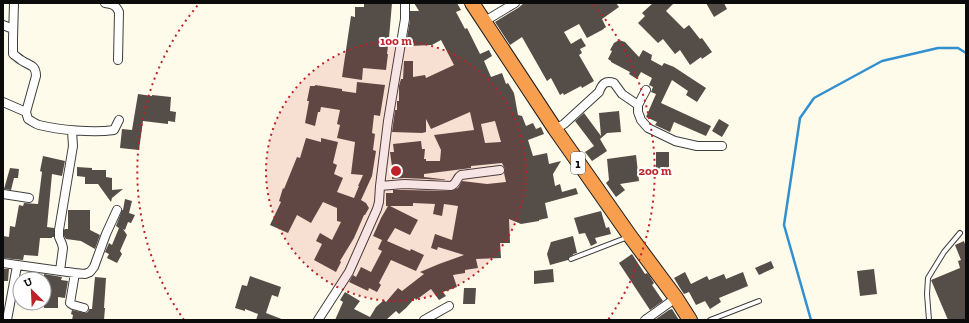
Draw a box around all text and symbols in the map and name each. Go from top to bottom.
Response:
text: 100 m [380,34,412,48]
road number: 1 [571,152,585,174]
centre of rings [389,164,403,178]
text: 200 m [638,164,672,178]
north arrow [12,271,52,311]
text: U [22,275,34,290]

